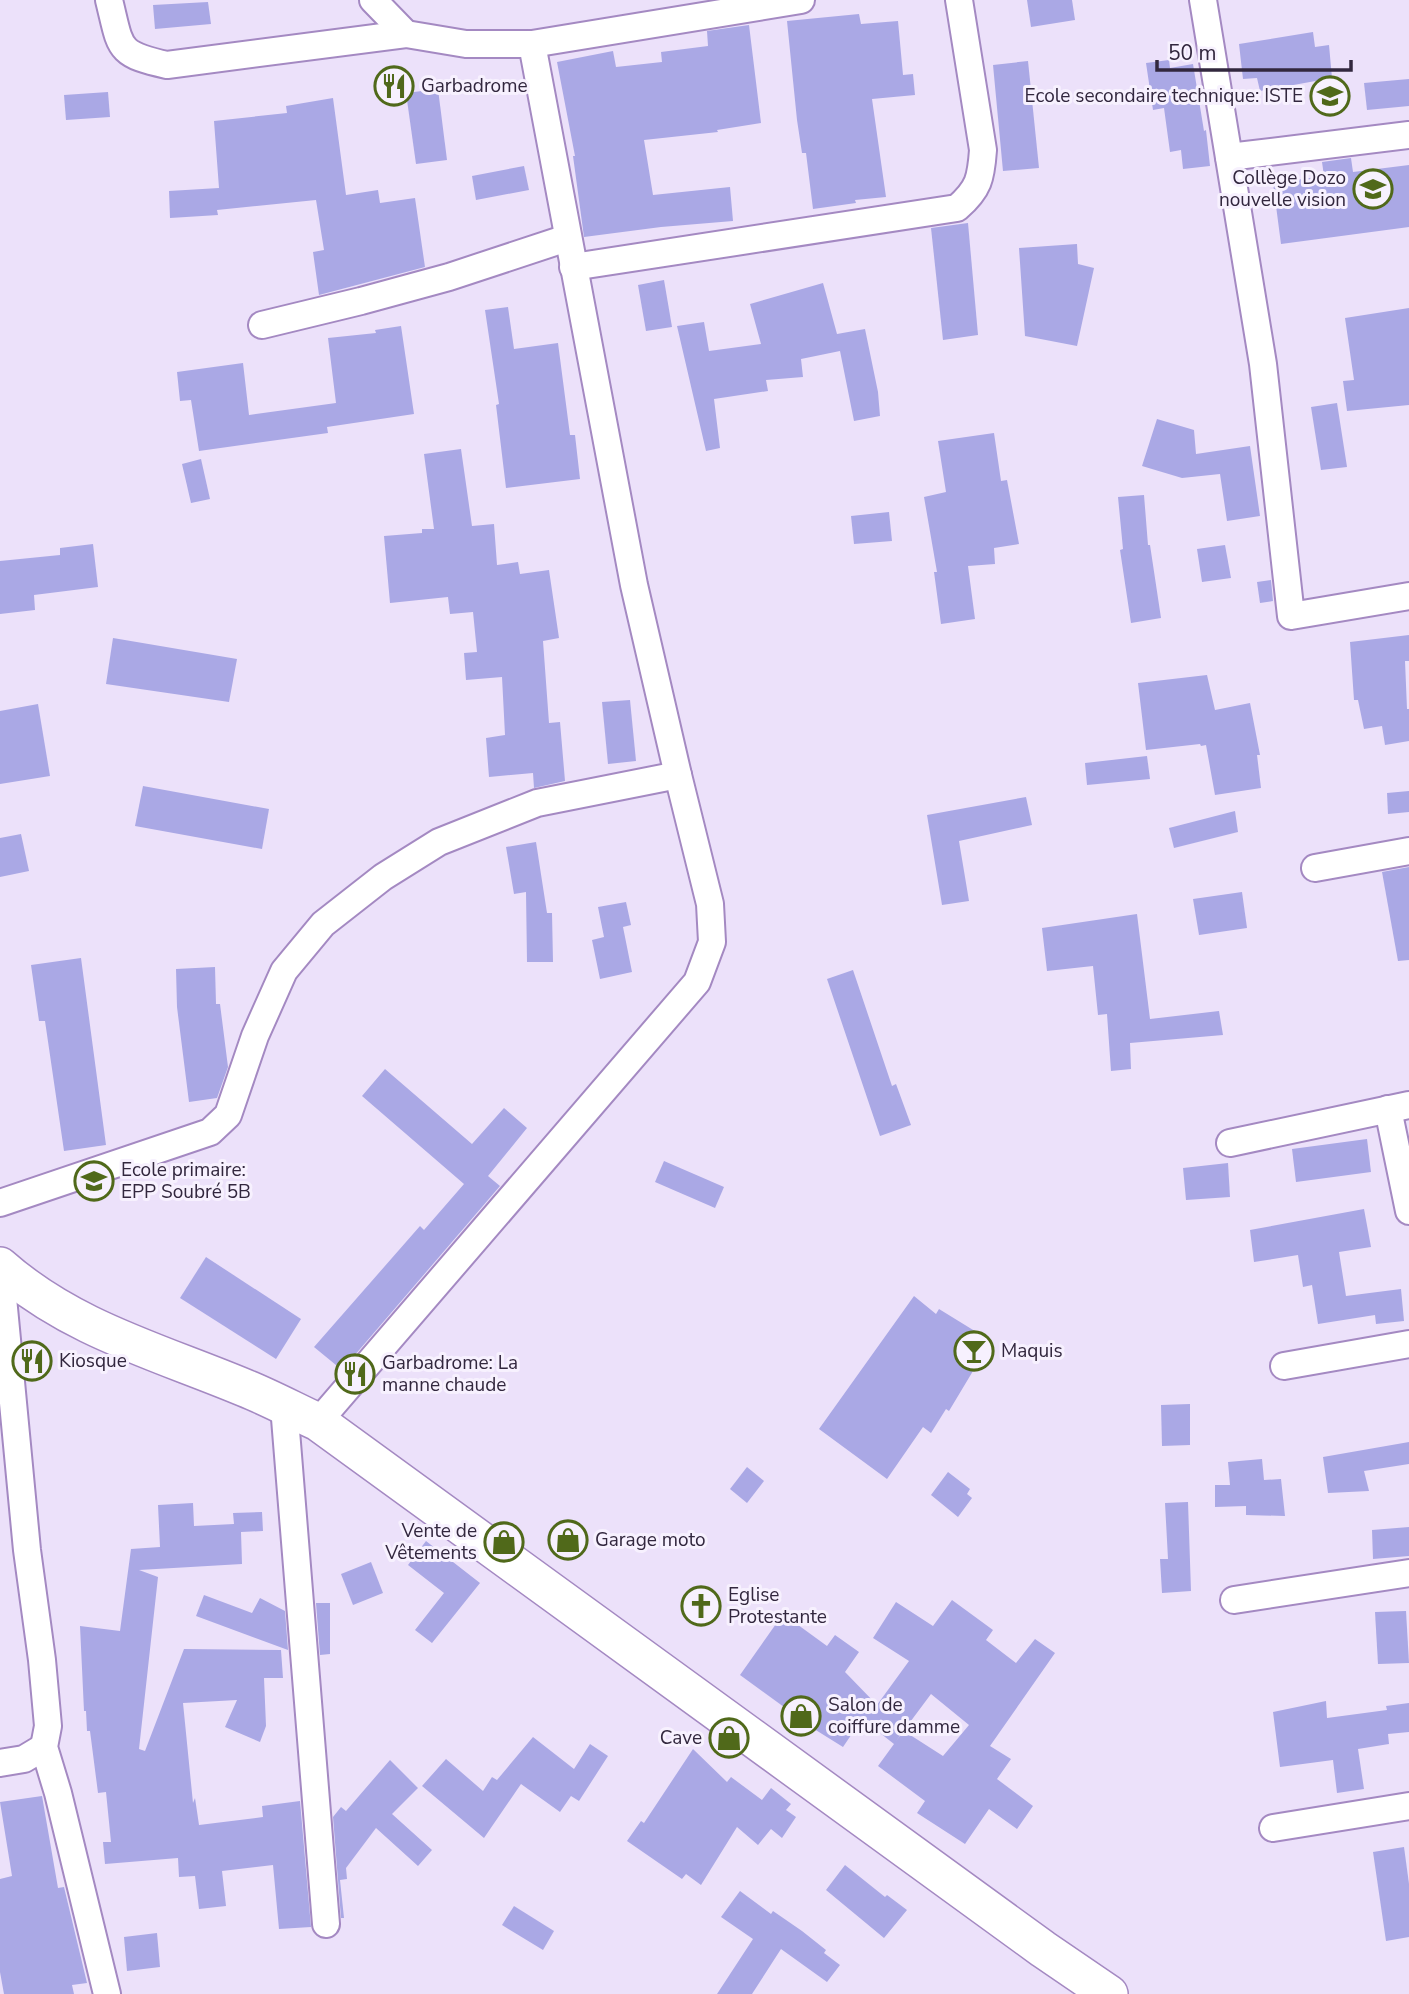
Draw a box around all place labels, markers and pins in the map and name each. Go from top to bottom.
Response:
restaurant icon: Garbadrome [373,65,415,107]
place label: Garbadrome [421,73,528,99]
school or university icon: Ecole secondaire technique: ISTE [1309,75,1351,117]
place label: Ecole secondaire technique: ISTE [1025,83,1303,109]
place label: Collège Dozo nouvelle vision [1219,165,1346,213]
school or university icon: Collège Dozo nouvelle vision [1352,168,1394,210]
place label: Ecole primaire: EPP Soubré 5B [121,1157,251,1205]
school or university icon: Ecole primaire: EPP Soubré 5B [73,1160,115,1202]
bar icon: Maquis [953,1330,995,1372]
place label: Maquis [1001,1338,1063,1364]
restaurant icon: Kiosque [11,1340,53,1382]
place label: Kiosque [59,1348,127,1374]
place label: Garbadrome: La manne chaude [382,1350,518,1398]
restaurant icon: Garbadrome: La manne chaude [334,1353,376,1395]
place label: Vente de Vêtements [384,1518,477,1566]
shop icon: Garage moto [547,1519,589,1561]
shop icon: Vente de Vêtements [483,1521,525,1563]
place label: Garage moto [595,1527,706,1553]
place label: Eglise Protestante [728,1582,827,1630]
church icon: Eglise Protestante [680,1585,722,1627]
place label: Salon de coiffure damme [828,1692,960,1740]
shop icon: Salon de coiffure damme [780,1695,822,1737]
shop icon: Cave [708,1717,750,1759]
place label: Cave [660,1725,702,1751]

